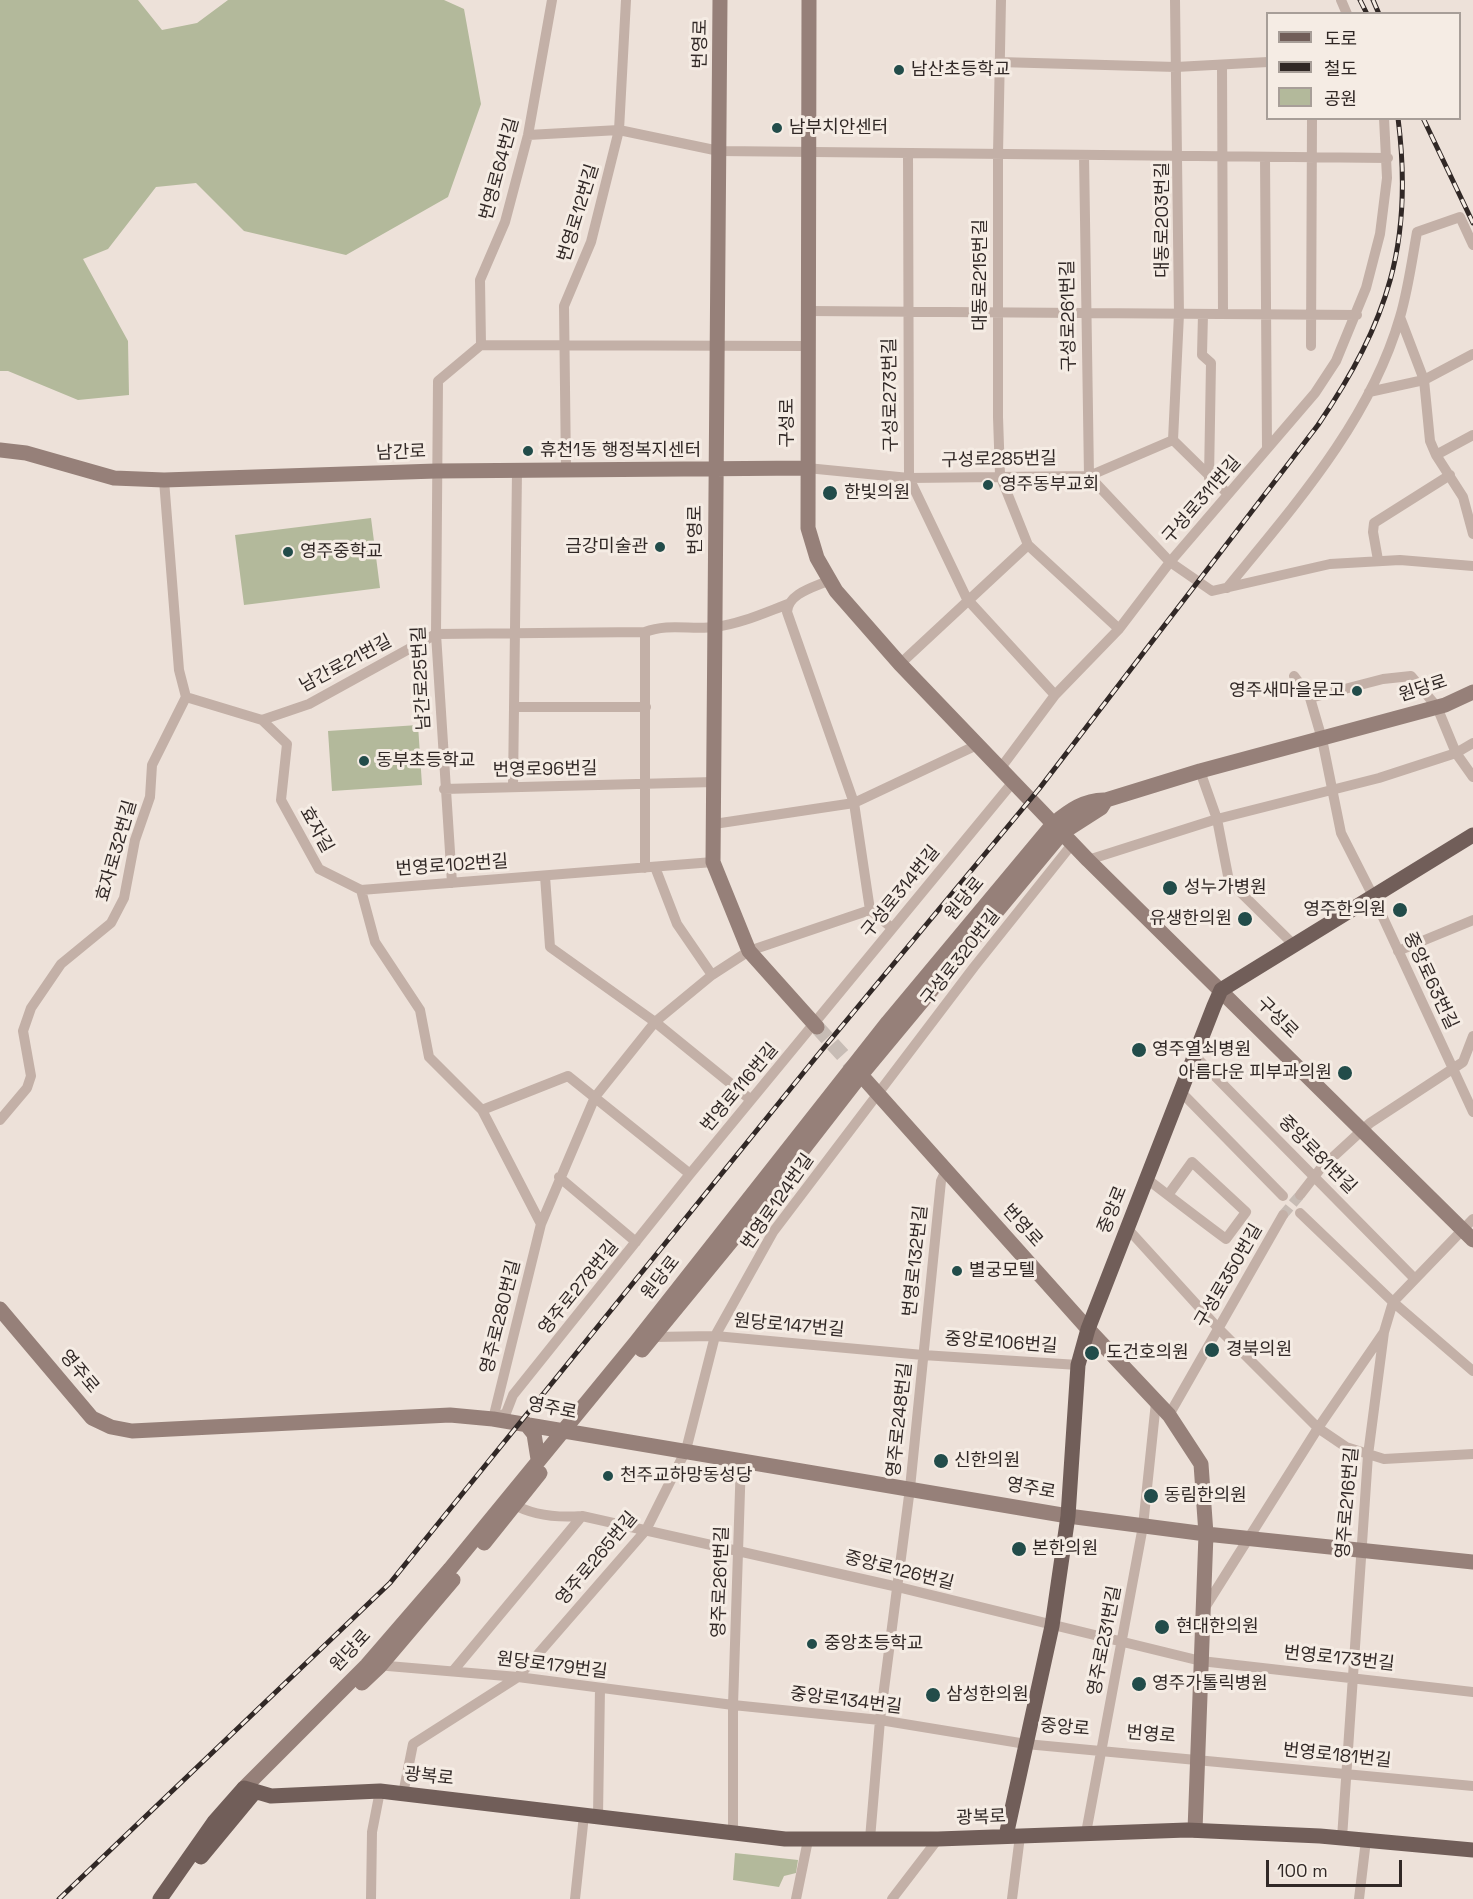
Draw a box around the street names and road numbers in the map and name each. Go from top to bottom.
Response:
street label: 번영로 [690,19,712,69]
street label: 번영로64번길 [476,115,524,223]
street label: 번영로12번길 [554,161,604,265]
street label: 대동로203번길 [1152,162,1174,278]
street label: 대동로215번길 [970,219,992,331]
street label: 구성로261번길 [1057,260,1081,372]
street label: 구성로273번길 [879,338,903,452]
street label: 구성로 [777,398,799,448]
street label: 남간로 [376,441,426,465]
street label: 구성로285번길 [941,448,1057,472]
street label: 구성로311번길 [1158,452,1246,548]
street label: 번영로 [685,505,707,555]
street label: 남간로25번길 [408,625,436,731]
street label: 남간로21번길 [296,631,396,697]
street label: 원당로 [1396,671,1450,707]
street label: 번영로96번길 [492,758,598,782]
street label: 효자로32번길 [92,798,142,904]
street label: 효자길 [295,803,337,857]
street label: 구성로314번길 [857,842,945,942]
street label: 번영로102번길 [395,851,509,881]
street label: 원당로 [941,873,989,925]
street label: 구성로320번길 [917,906,1005,1010]
street label: 중앙로63번길 [1398,929,1462,1033]
street label: 구성로 [1252,993,1302,1043]
street label: 번영로116번길 [697,1039,783,1137]
street label: 중앙로81번길 [1273,1111,1361,1199]
street label: 번영로124번길 [737,1150,819,1254]
street label: 중앙로 [1094,1183,1132,1237]
street label: 번영로 [997,1200,1047,1252]
street label: 번영로132번길 [899,1204,933,1318]
street label: 구성로350번길 [1191,1220,1267,1332]
street label: 영주로278번길 [534,1237,624,1339]
street label: 원당로 [637,1252,685,1304]
street label: 영주로280번길 [476,1258,526,1376]
street label: 원당로147번길 [733,1310,845,1342]
street label: 중앙로106번길 [944,1328,1058,1358]
street label: 영주로 [55,1346,103,1398]
street label: 영주로248번길 [883,1361,917,1479]
street label: 영주로 [526,1394,578,1424]
street label: 영주로216번길 [1332,1446,1364,1560]
street label: 영주로 [1005,1474,1057,1504]
street label: 영주로265번길 [552,1508,642,1610]
street label: 영주로261번길 [708,1526,734,1638]
street label: 중앙로126번길 [842,1547,956,1595]
street label: 영주로231번길 [1084,1584,1126,1698]
street label: 원당로 [326,1625,376,1677]
street label: 번영로173번길 [1283,1642,1395,1676]
street label: 원당로179번길 [495,1648,609,1684]
street label: 중앙로134번길 [789,1683,903,1719]
street label: 중앙로 [1039,1715,1091,1741]
street label: 번영로 [1125,1722,1177,1748]
street label: 번영로181번길 [1282,1740,1392,1772]
street label: 광복로 [403,1764,455,1790]
street label: 광복로 [956,1806,1006,1830]

